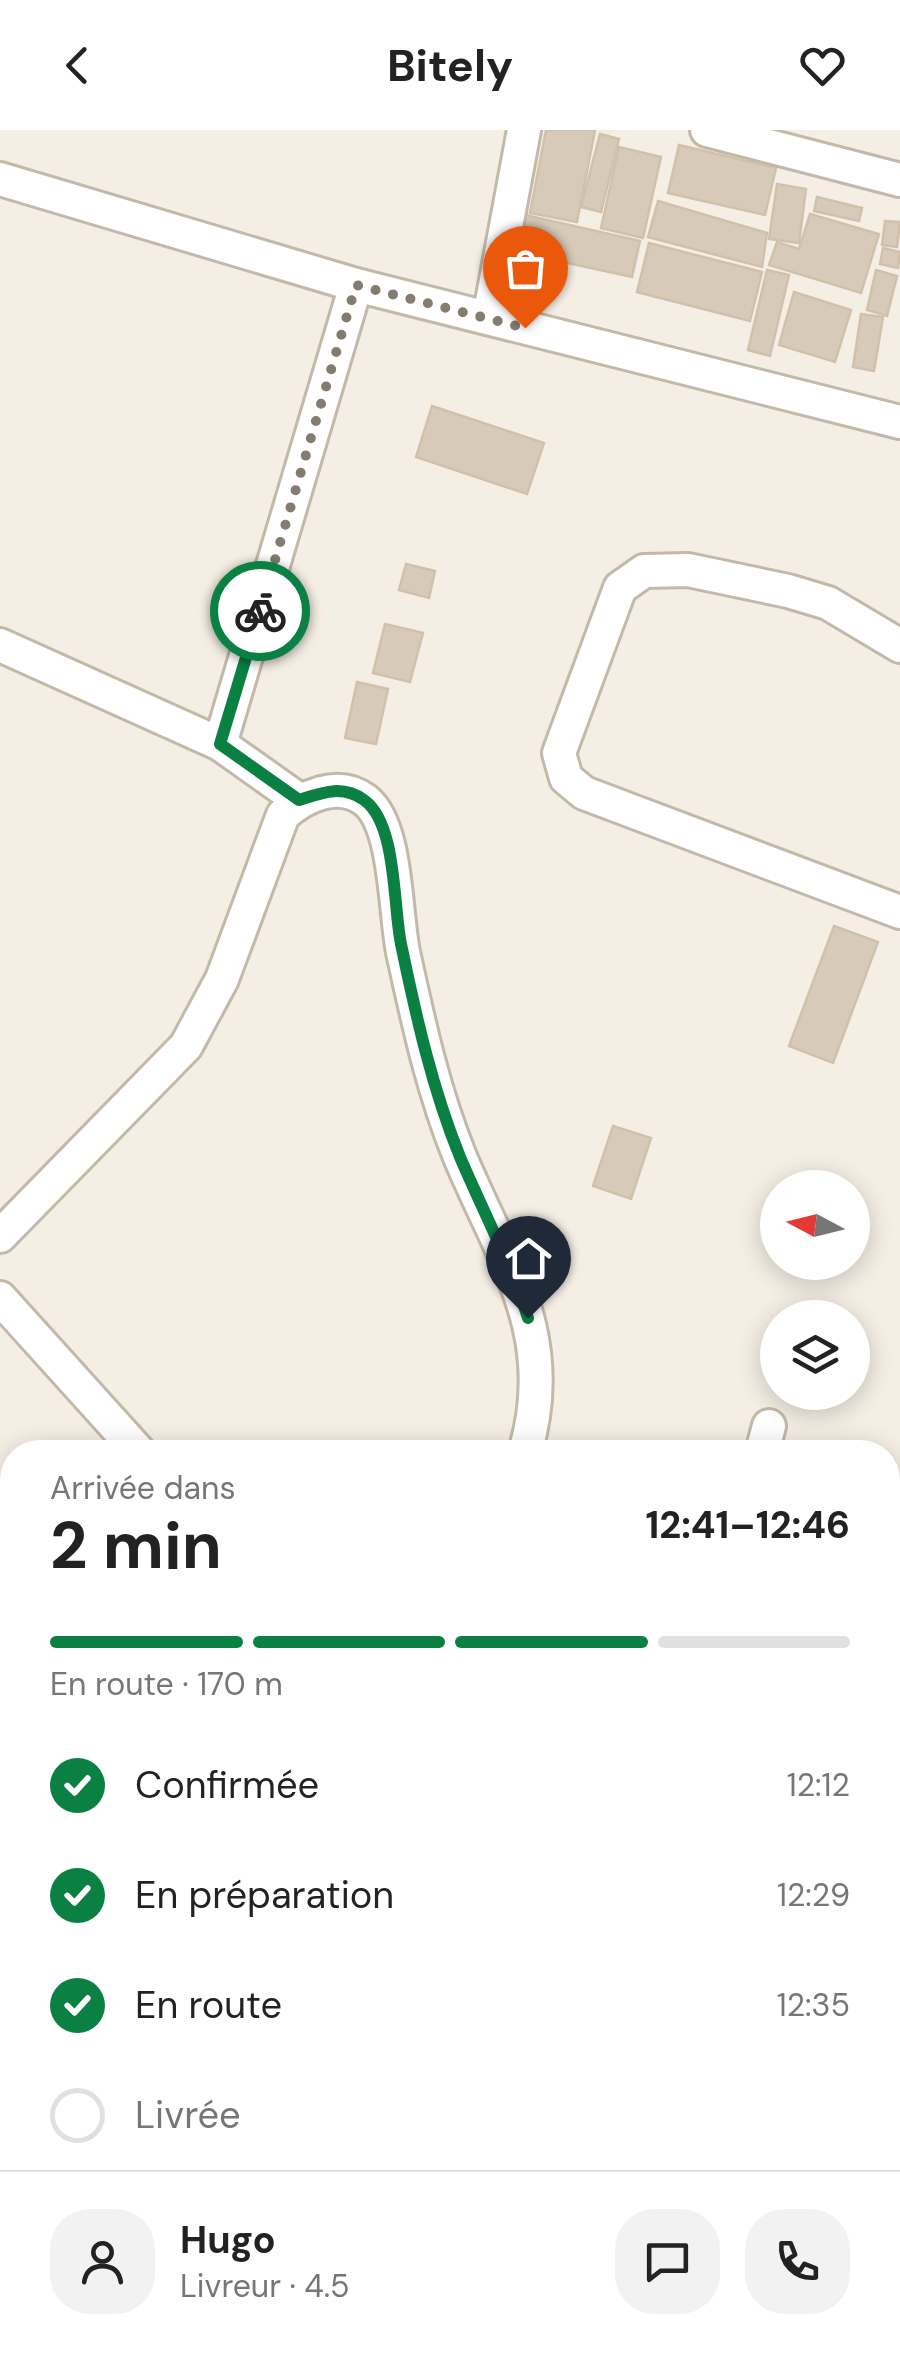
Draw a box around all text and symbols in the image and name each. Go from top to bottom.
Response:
text: Bitely [387,36,513,95]
icon: back [50,38,105,93]
icon: heart [795,38,850,93]
pin [483,226,568,329]
icon: bag [498,241,553,296]
courier [210,561,310,661]
icon: bike [233,584,288,639]
north arrow [760,1170,870,1280]
map controls [760,1170,870,1410]
pin [486,1216,571,1319]
icon: home [501,1231,556,1286]
button: layers [760,1300,870,1410]
text: Arrivée dans [50,1467,235,1509]
text: 12:41–12:46 [645,1500,850,1550]
text: 2 min [50,1504,222,1588]
text: En route · 170 m [50,1663,283,1705]
icon: check [50,1758,105,1813]
text: Confirmée [135,1760,319,1810]
text: 12:12 [787,1764,850,1806]
icon: check [50,1868,105,1923]
text: En préparation [135,1870,394,1920]
text: 12:29 [777,1874,850,1916]
icon: check [50,1978,105,2033]
text: En route [135,1980,282,2030]
text: 12:35 [777,1984,850,2026]
text: Livrée [135,2090,241,2140]
button: person [50,2209,155,2314]
button: chat [615,2209,720,2314]
button: phone [745,2209,850,2314]
text: Hugo [180,2215,276,2265]
text: Livreur · 4.5 [180,2265,350,2307]

